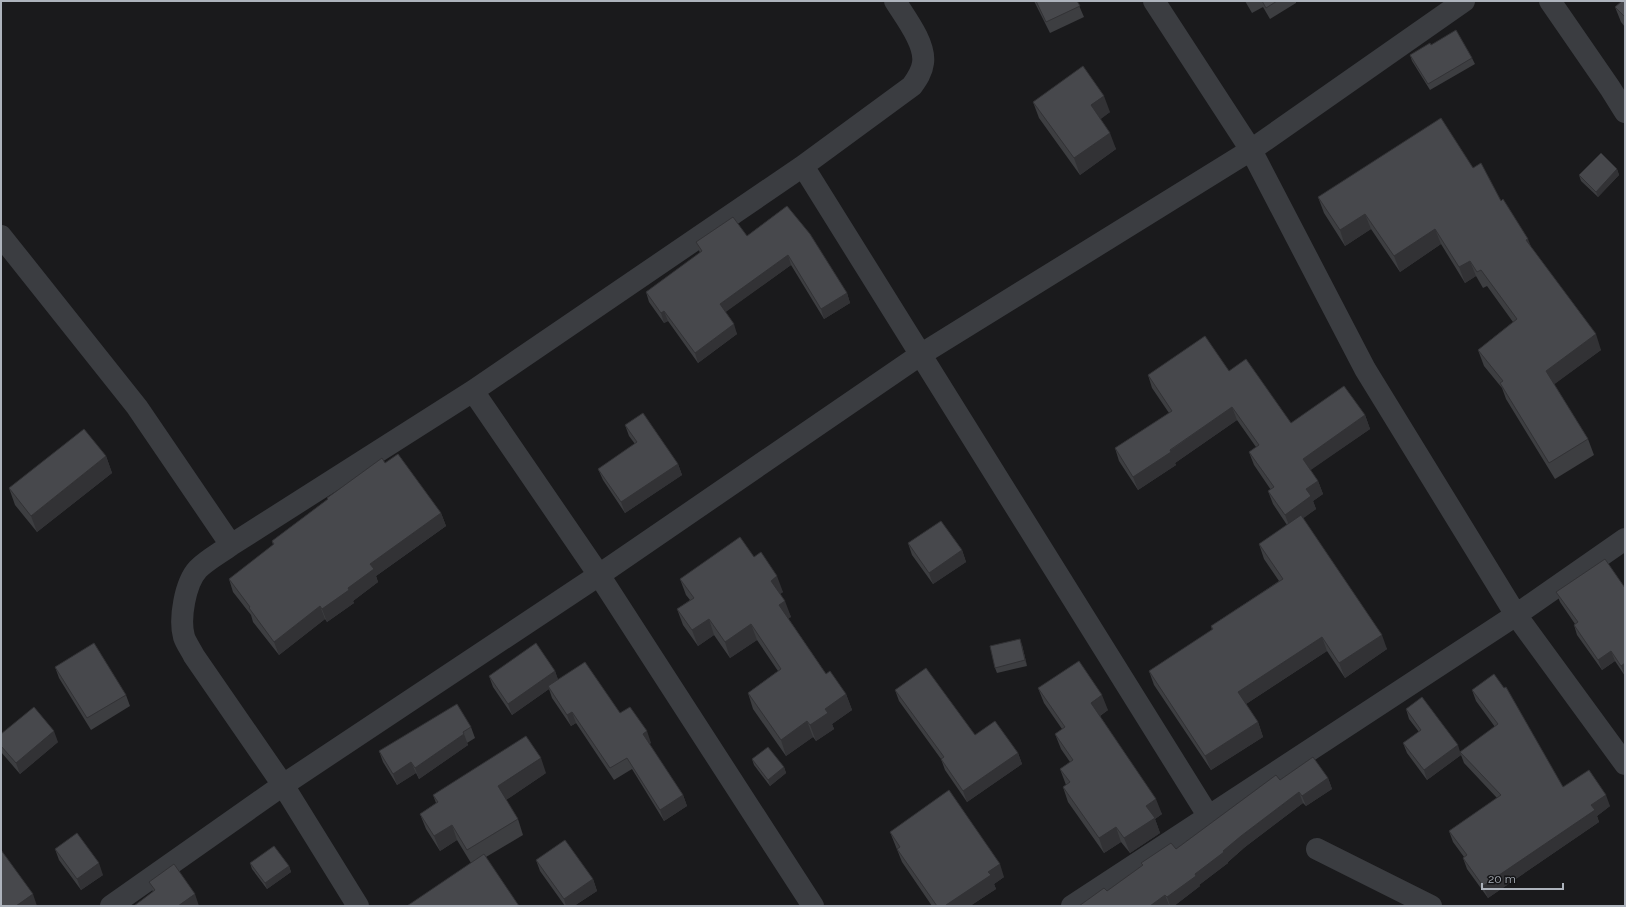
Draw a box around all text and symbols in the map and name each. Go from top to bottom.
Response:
scale bar [1482,865,1563,891]
text: 20 m [1488,872,1516,886]

